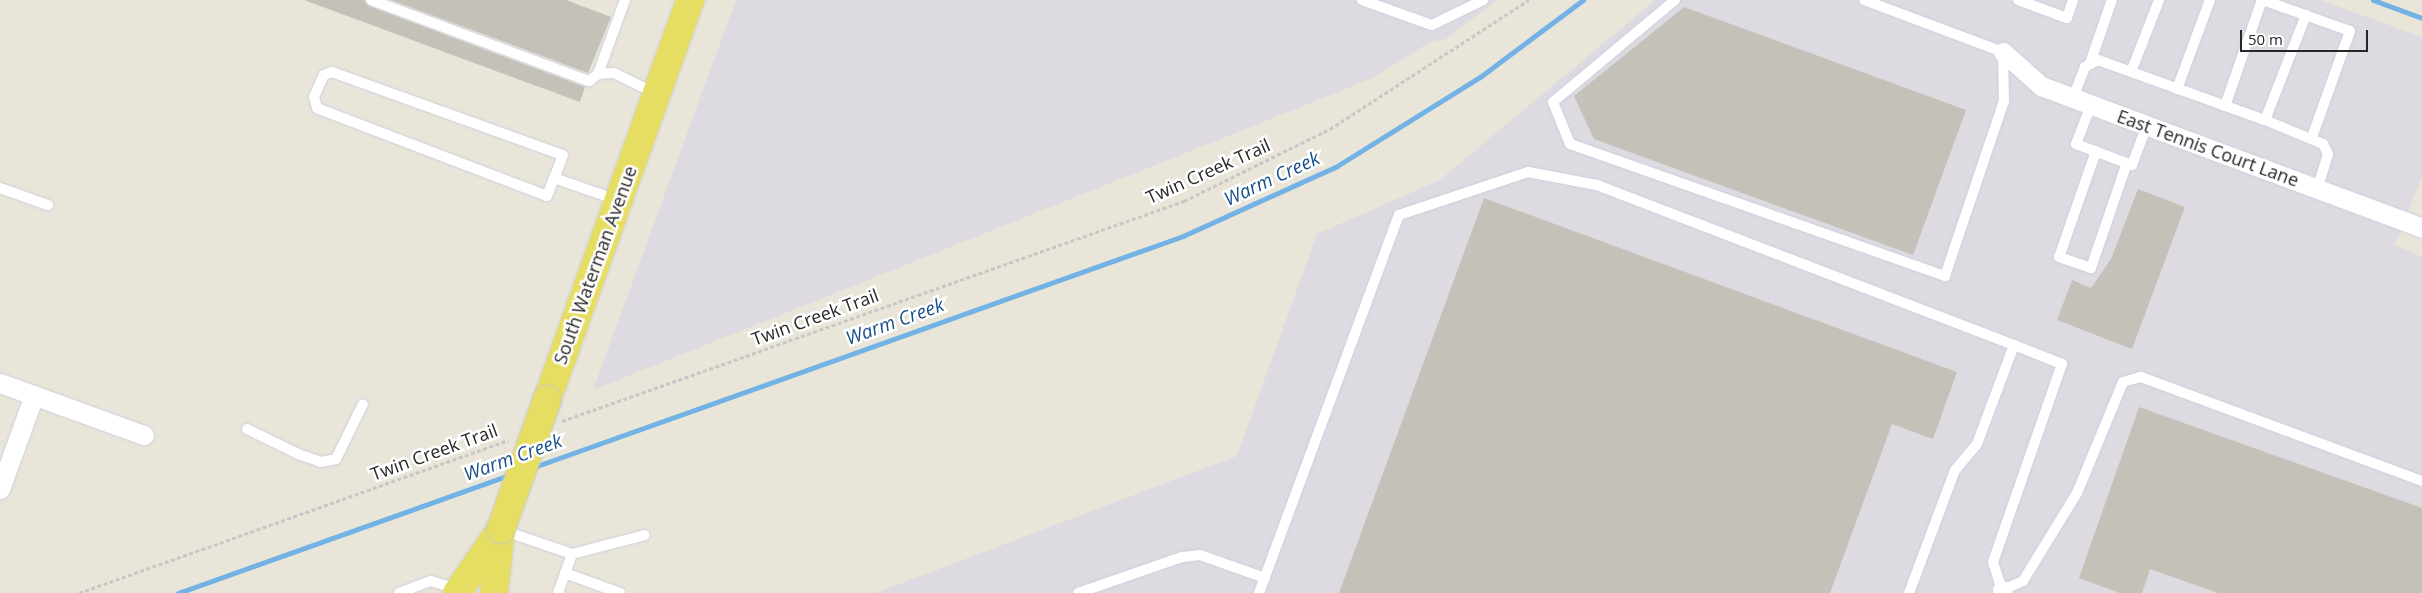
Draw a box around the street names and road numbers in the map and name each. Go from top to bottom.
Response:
street label: East Tennis Court Lane [2114,105,2302,191]
street label: Twin Creek Trail [1143,134,1273,208]
street label: South Waterman Avenue [549,163,641,367]
street label: Twin Creek Trail [749,284,881,350]
street label: Twin Creek Trail [368,419,500,485]

